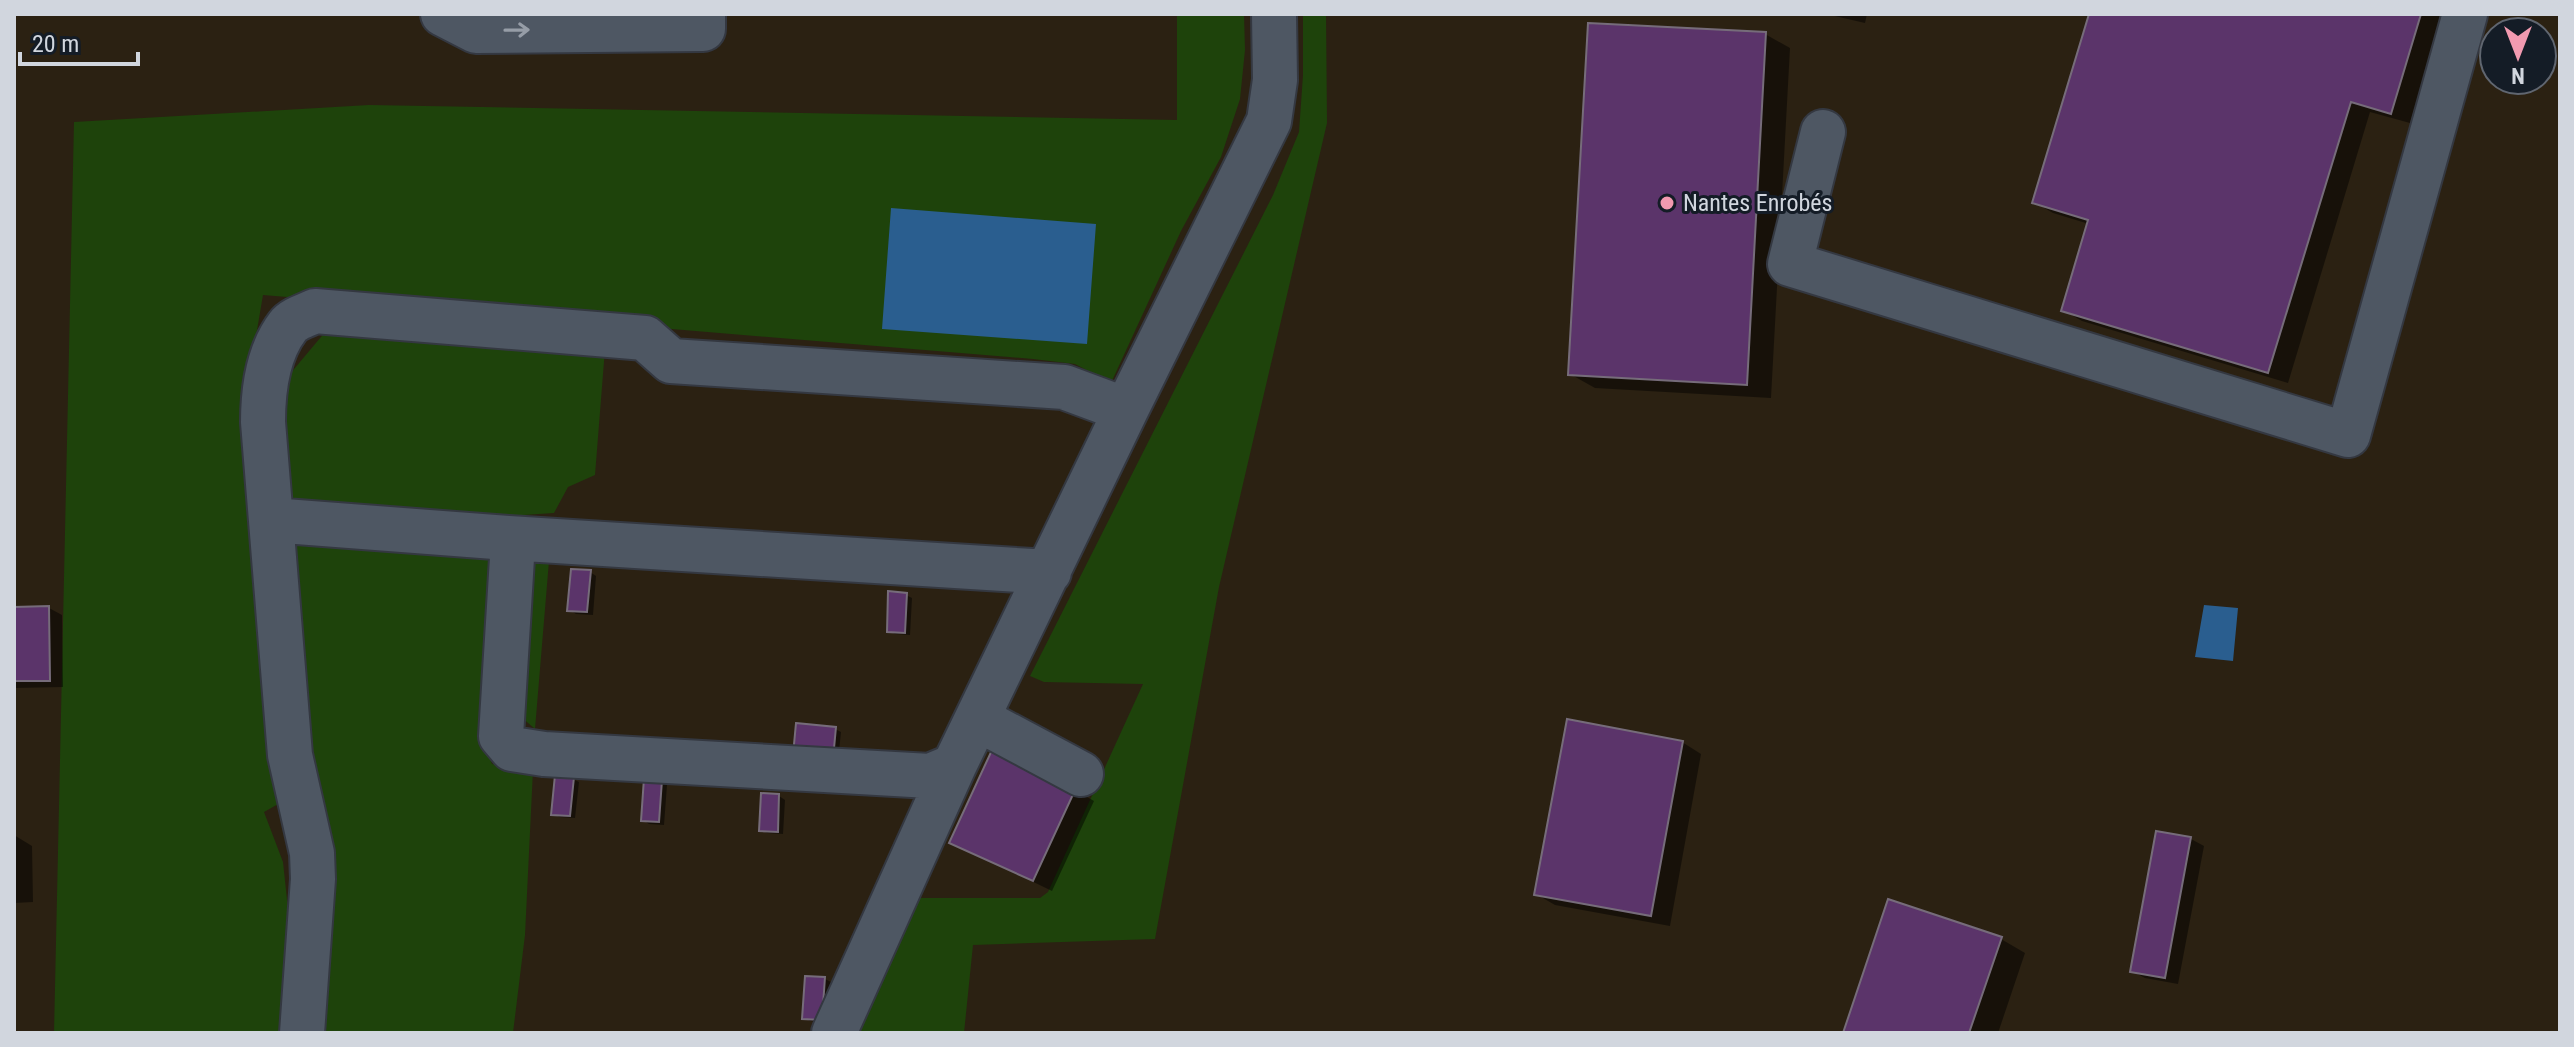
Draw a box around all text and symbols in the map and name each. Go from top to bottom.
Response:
scale bar [20,16,138,66]
north arrow [2478,16,2558,96]
one-way arrow [503,22,530,38]
text: 20 m [32,30,79,58]
text: N [2511,63,2525,88]
place label: Nantes Enrobés [1683,189,1833,217]
marker: Nantes Enrobés [1658,194,1676,212]

